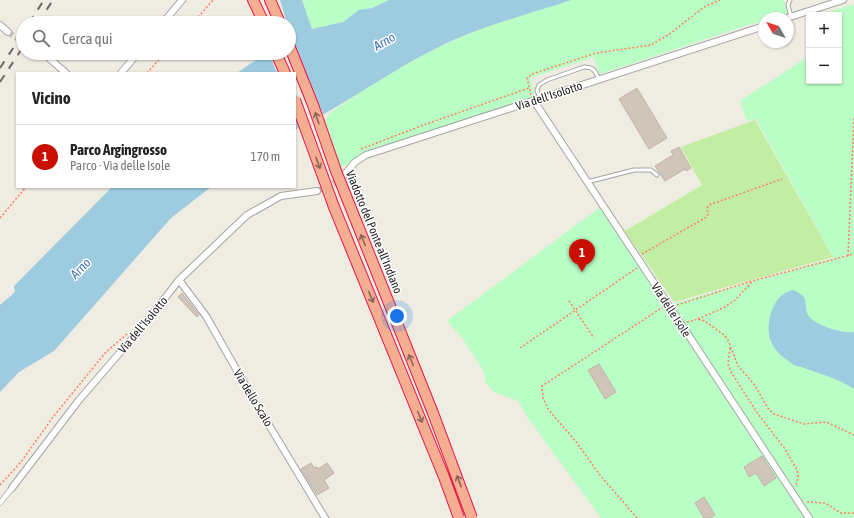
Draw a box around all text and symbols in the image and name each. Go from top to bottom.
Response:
north arrow [758,12,794,48]
map controls [806,12,842,84]
button: + [806,12,842,48]
search box [16,16,296,60]
icon: search [30,27,52,49]
water label: Arno [370,29,398,54]
text: Cerca qui [62,30,112,47]
button: − [806,48,842,84]
street label: Via dell'Isolotto [514,79,585,113]
text: Vicino [32,88,71,108]
one-way arrow [313,112,320,125]
text: Parco Argingrosso [70,141,167,158]
text: 1 [42,149,48,164]
text: 170 m [251,149,280,164]
one-way arrow [315,156,322,169]
text: Parco · Via delle Isole [70,158,170,173]
street label: Viadotto del Ponte all'Indiano [343,168,405,296]
one-way arrow [359,234,366,246]
pin: 1 [569,239,595,272]
water label: Arno [66,255,94,282]
street label: Via delle Isole [648,280,694,340]
one-way arrow [368,290,375,302]
street label: Via dell'Isolotto [115,294,171,356]
your location [387,306,407,326]
one-way arrow [407,355,415,367]
street label: Via dello Scalo [230,367,276,429]
one-way arrow [417,411,425,423]
one-way arrow [455,476,463,488]

